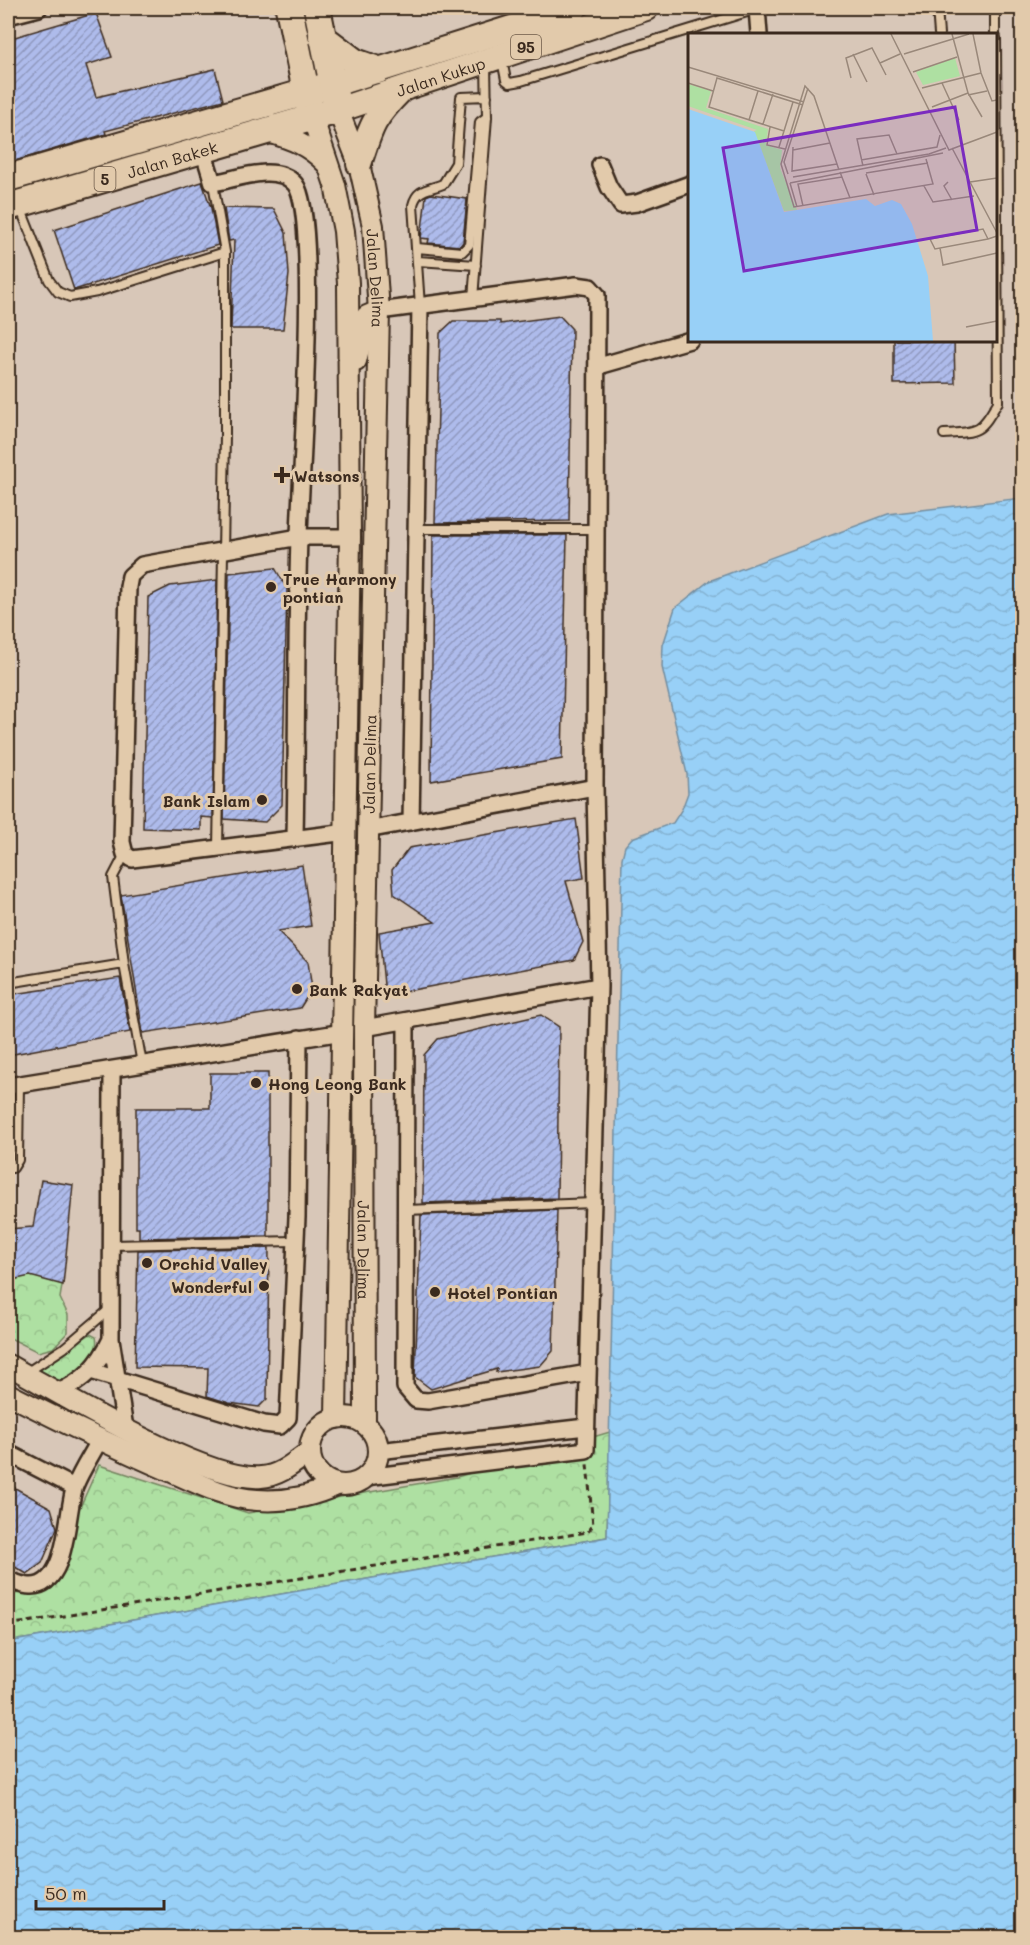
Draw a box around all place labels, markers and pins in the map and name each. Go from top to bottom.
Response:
place label: Watsons [294,465,360,486]
marker: Watsons [275,468,289,482]
place label: True Harmony pontian [283,568,397,607]
marker: True Harmony pontian [264,580,278,594]
place label: Bank Islam [163,790,250,811]
marker: Bank Islam [255,793,269,807]
place label: Bank Rakyat [309,979,408,1000]
marker: Bank Rakyat [290,982,304,996]
place label: Hong Leong Bank [268,1073,407,1094]
marker: Hong Leong Bank [249,1076,263,1090]
place label: Orchid Valley [159,1253,268,1274]
marker: Orchid Valley [140,1256,154,1270]
place label: Wonderful [171,1276,252,1297]
marker: Wonderful [257,1279,271,1293]
place label: Hotel Pontian [447,1282,558,1303]
marker: Hotel Pontian [428,1285,442,1299]

